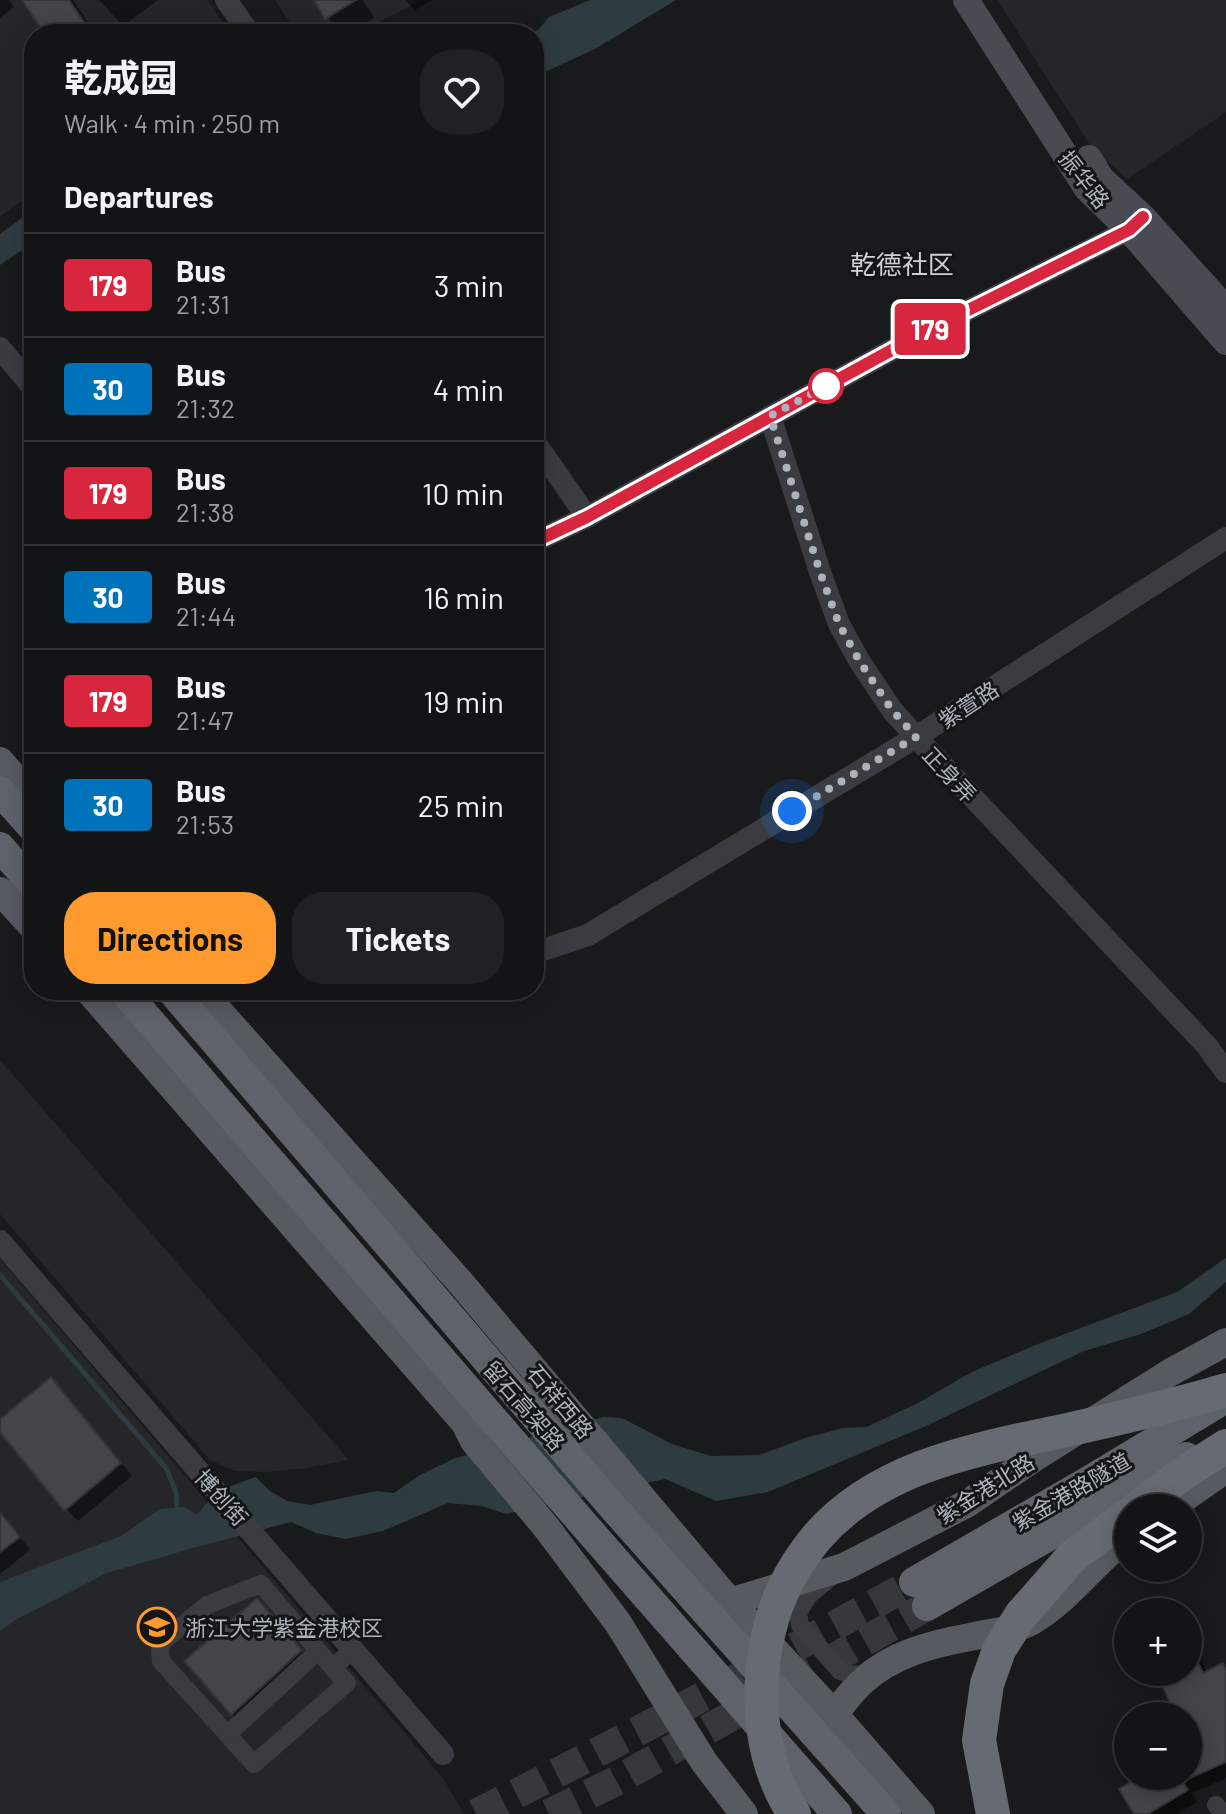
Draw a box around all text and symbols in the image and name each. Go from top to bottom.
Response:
button: heart [420,50,504,134]
text: 乾成园 [64,54,178,100]
text: Walk · 4 min · 250 m [64,107,280,138]
street label: 振华路 [1054,145,1116,213]
text: Departures [64,178,214,214]
district label: 乾德社区 [850,248,954,279]
text: Bus [176,252,226,288]
text: 3 min [434,267,504,303]
text: 179 [89,268,127,302]
text: 21:31 [176,288,230,319]
line badge: 179 [884,303,976,355]
text: 179 [911,312,949,346]
text: Bus [176,356,226,392]
unlabelled marker [809,369,843,403]
text: 4 min [433,371,504,407]
text: 30 [92,372,124,406]
text: 21:32 [176,392,235,423]
text: Bus [176,460,226,496]
text: 10 min [422,475,504,511]
text: 179 [89,476,127,510]
text: 21:38 [176,496,234,527]
text: Bus [176,564,226,600]
text: 16 min [423,579,504,615]
text: 30 [92,580,124,614]
text: 21:44 [176,600,236,631]
text: Bus [176,668,226,704]
street label: 紫萱路 [933,675,1003,733]
text: 19 min [423,683,504,719]
text: 179 [89,684,127,718]
text: 21:47 [176,704,233,735]
street label: 正身弄 [918,741,982,807]
text: Bus [176,772,226,808]
text: 25 min [418,787,504,823]
text: 30 [92,788,124,822]
your location [772,791,812,831]
text: 21:53 [176,808,234,839]
button: Directions [64,892,276,984]
button: Tickets [292,892,504,984]
street label: 留石高架路 [479,1355,571,1455]
street label: 石祥西路 [523,1359,599,1443]
street label: 紫金港路隧道 [1007,1447,1135,1535]
street label: 紫金港北路 [931,1448,1039,1528]
street label: 博创街 [190,1464,254,1530]
map controls [1114,1494,1202,1790]
button: layers [1114,1494,1202,1582]
button: + [1114,1598,1202,1686]
school or university icon: 浙江大学紫金港校区 [136,1606,178,1648]
place label: 浙江大学紫金港校区 [185,1614,383,1640]
button: − [1114,1702,1202,1790]

